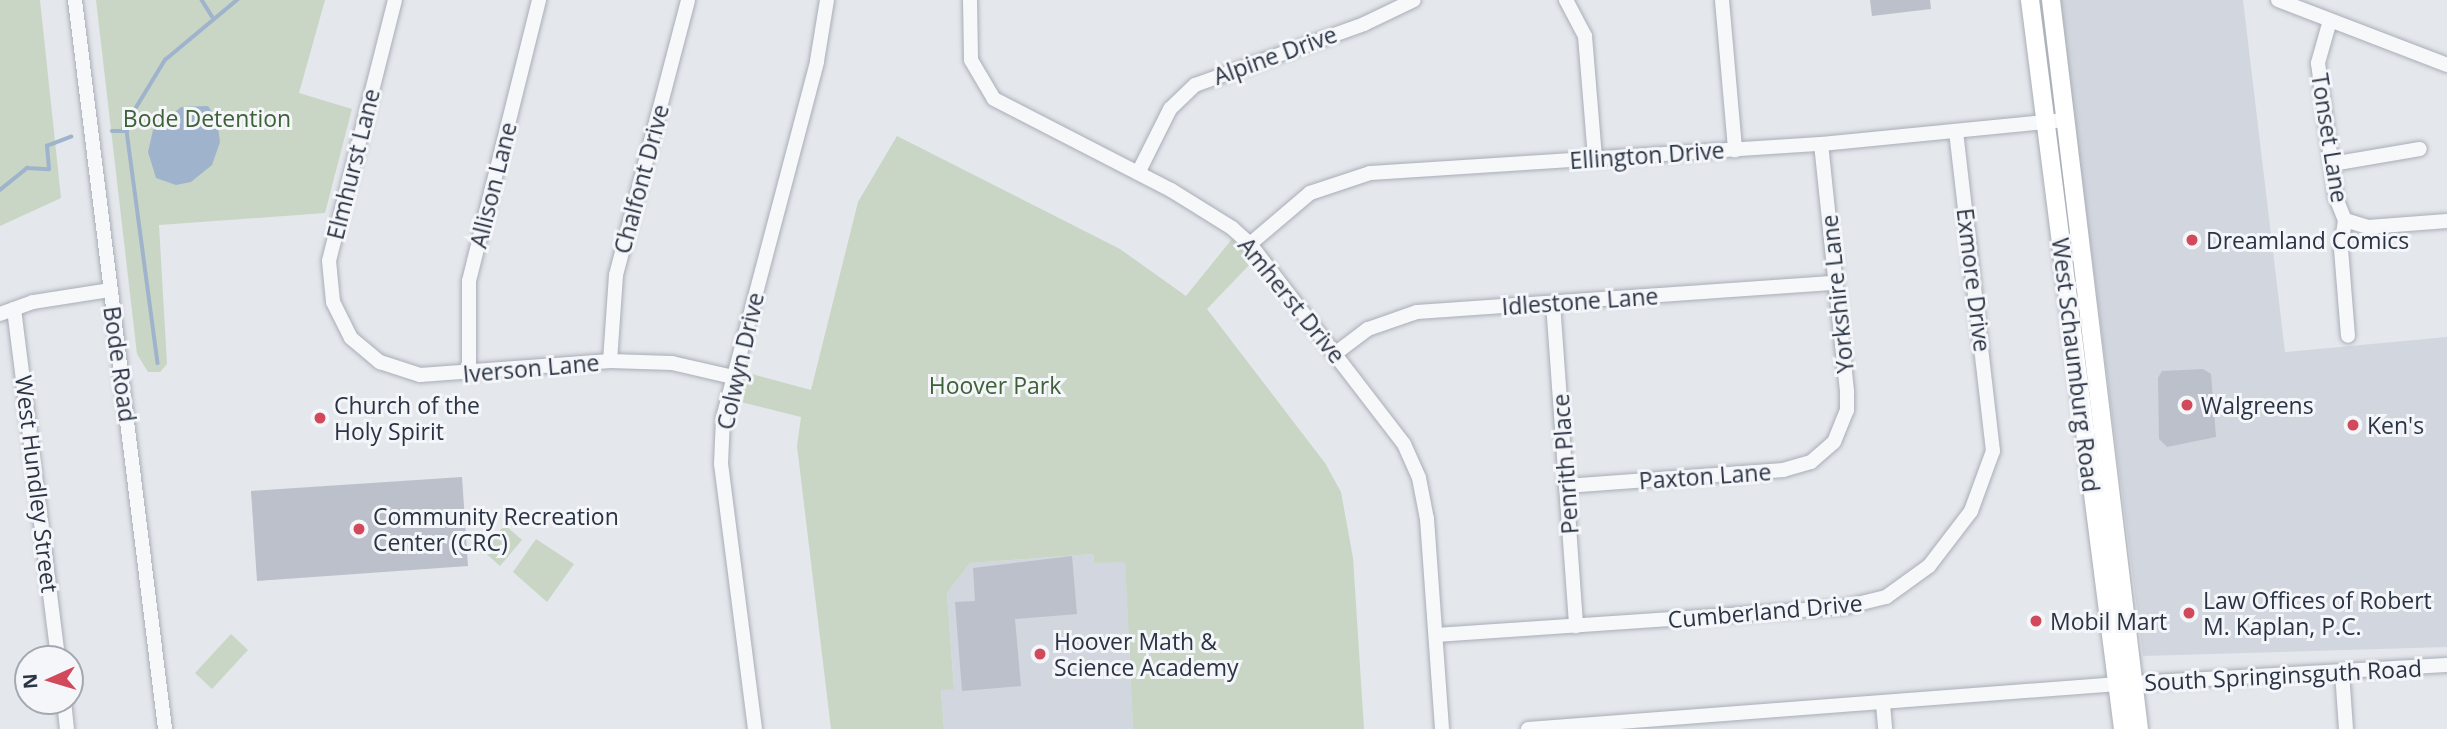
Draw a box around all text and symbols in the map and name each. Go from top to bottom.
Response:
street label: Alpine Drive [1209,20,1341,90]
street label: Tonset Lane [2306,71,2354,205]
street label: Elmhurst Lane [321,86,385,242]
street label: Chalfont Drive [608,101,674,257]
park label: Bode Detention [123,104,291,132]
street label: Allison Lane [464,119,522,251]
street label: Ellington Drive [1569,136,1725,174]
street label: Exmore Drive [1951,207,1997,353]
street label: Yorkshire Lane [1815,213,1859,375]
place label: Dreamland Comics [2206,226,2409,254]
street label: Amherst Drive [1233,232,1351,368]
marker: Dreamland Comics [2184,232,2200,248]
street label: West Schaumburg Road [2047,236,2105,494]
street label: Idlestone Lane [1501,282,1659,320]
street label: Colwyn Drive [711,290,769,432]
street label: Bode Road [98,304,142,424]
street label: Iverson Lane [462,348,600,388]
park label: Hoover Park [929,371,1061,399]
street label: West Hundley Street [10,374,64,594]
place label: Church of the Holy Spirit [334,391,480,445]
place label: Walgreens [2201,391,2314,419]
street label: Penrith Place [1546,393,1584,535]
marker: Walgreens [2179,397,2195,413]
marker: Church of the Holy Spirit [312,410,328,426]
place label: Ken's [2367,411,2424,439]
marker: Ken's [2345,417,2361,433]
street label: Paxton Lane [1638,458,1772,494]
place label: Community Recreation Center (CRC) [373,502,619,556]
marker: Community Recreation Center (CRC) [351,521,367,537]
place label: Law Offices of Robert M. Kaplan, P.C. [2203,586,2432,640]
street label: Cumberland Drive [1667,589,1863,633]
marker: Law Offices of Robert M. Kaplan, P.C. [2181,605,2197,621]
place label: Mobil Mart [2050,607,2167,635]
marker: Mobil Mart [2028,613,2044,629]
place label: Hoover Math & Science Academy [1054,627,1239,681]
north arrow [14,645,84,715]
marker: Hoover Math & Science Academy [1032,646,1048,662]
street label: South Springinsguth Road [2143,654,2423,696]
text: N [17,673,44,690]

